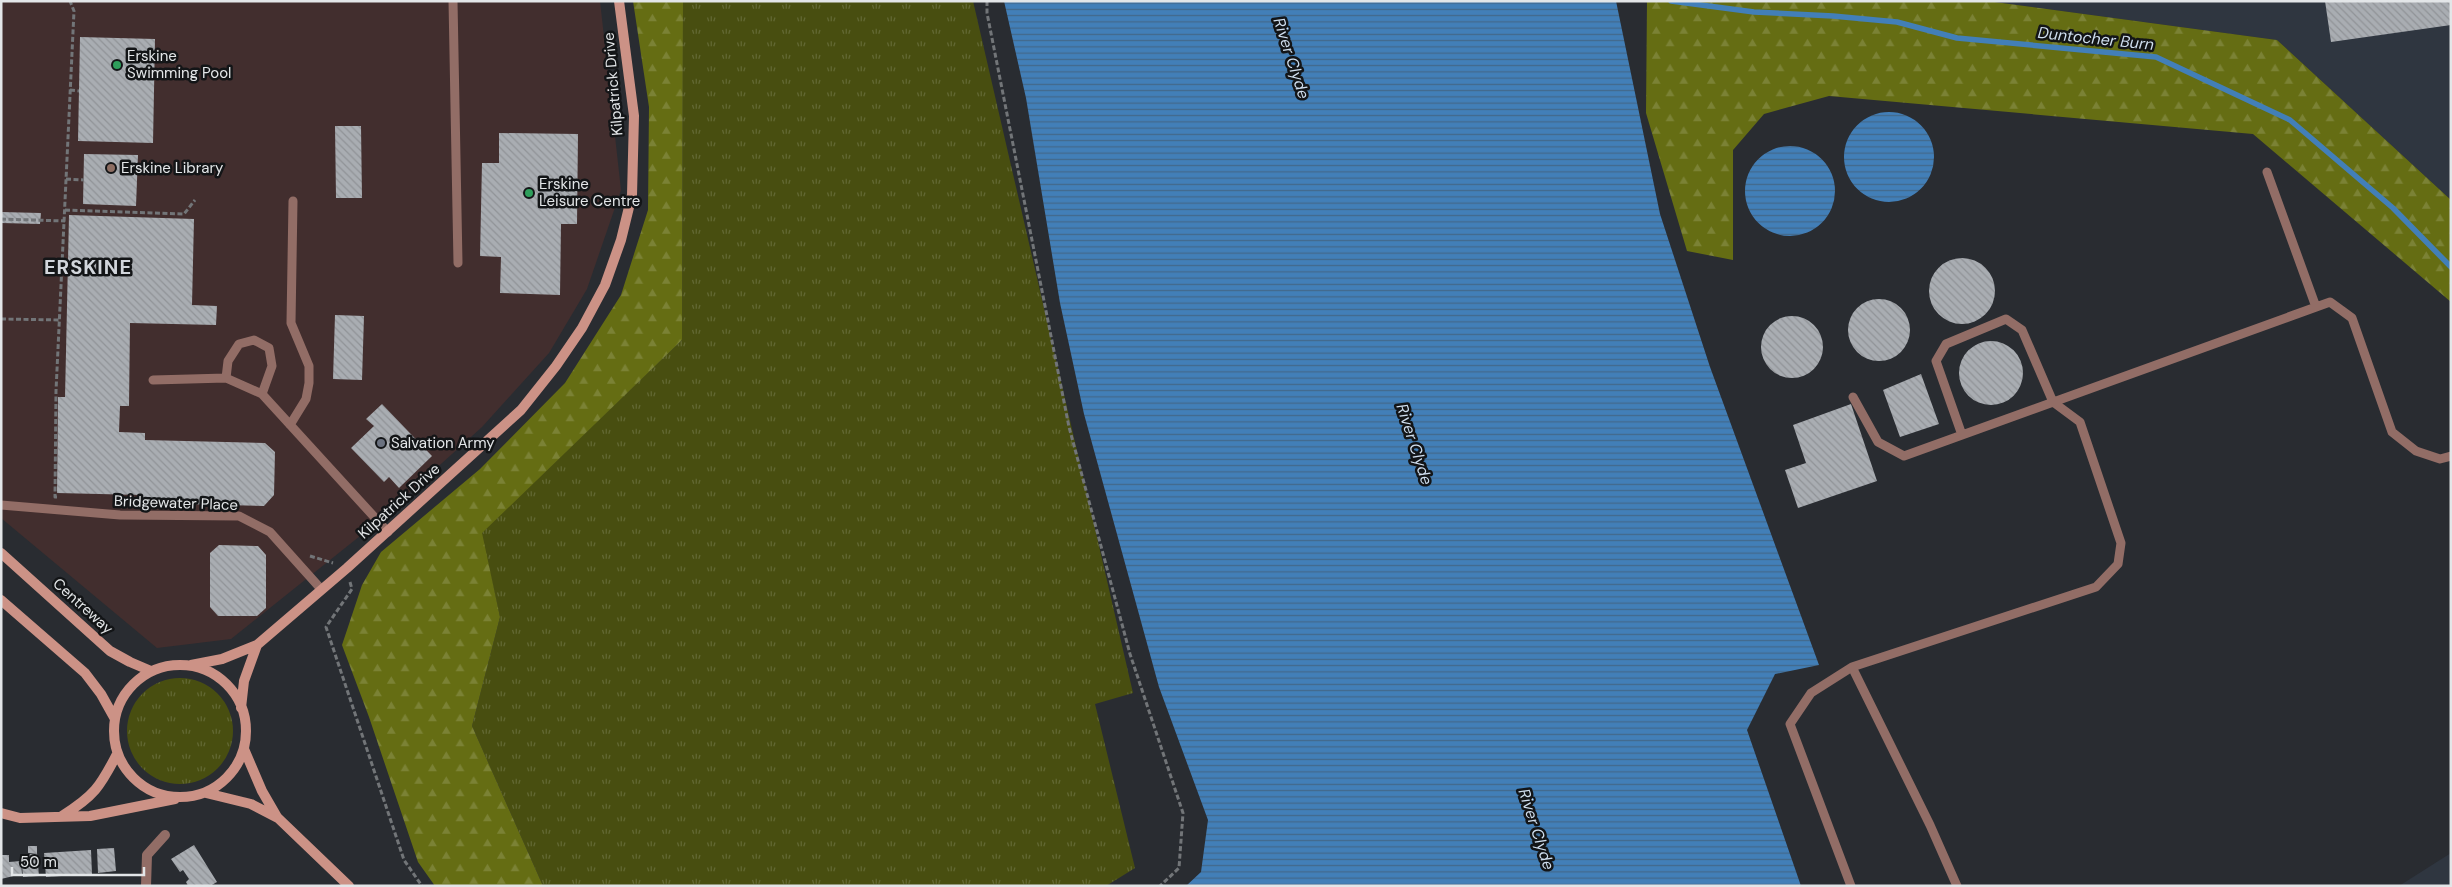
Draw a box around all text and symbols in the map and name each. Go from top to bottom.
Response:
water label: River Clyde [1269,15,1315,101]
water label: Duntocher Burn [2037,22,2155,55]
street label: Kilpatrick Drive [599,31,627,137]
place label: Erskine Swimming Pool [127,46,231,83]
marker: Erskine Swimming Pool [111,59,123,71]
place label: Erskine Library [121,158,224,178]
marker: Erskine Library [105,162,117,174]
place label: Erskine Leisure Centre [539,174,640,211]
marker: Erskine Leisure Centre [523,187,535,199]
district label: ERSKINE [44,254,132,280]
water label: River Clyde [1392,401,1438,487]
place label: Salvation Army [391,433,495,453]
marker: Salvation Army [375,437,387,449]
street label: Kilpatrick Drive [354,459,444,543]
street label: Bridgewater Place [114,491,238,515]
street label: Centreway [49,574,118,639]
water label: River Clyde [1514,786,1560,872]
scale bar [12,844,145,876]
text: 50 m [20,852,57,872]

